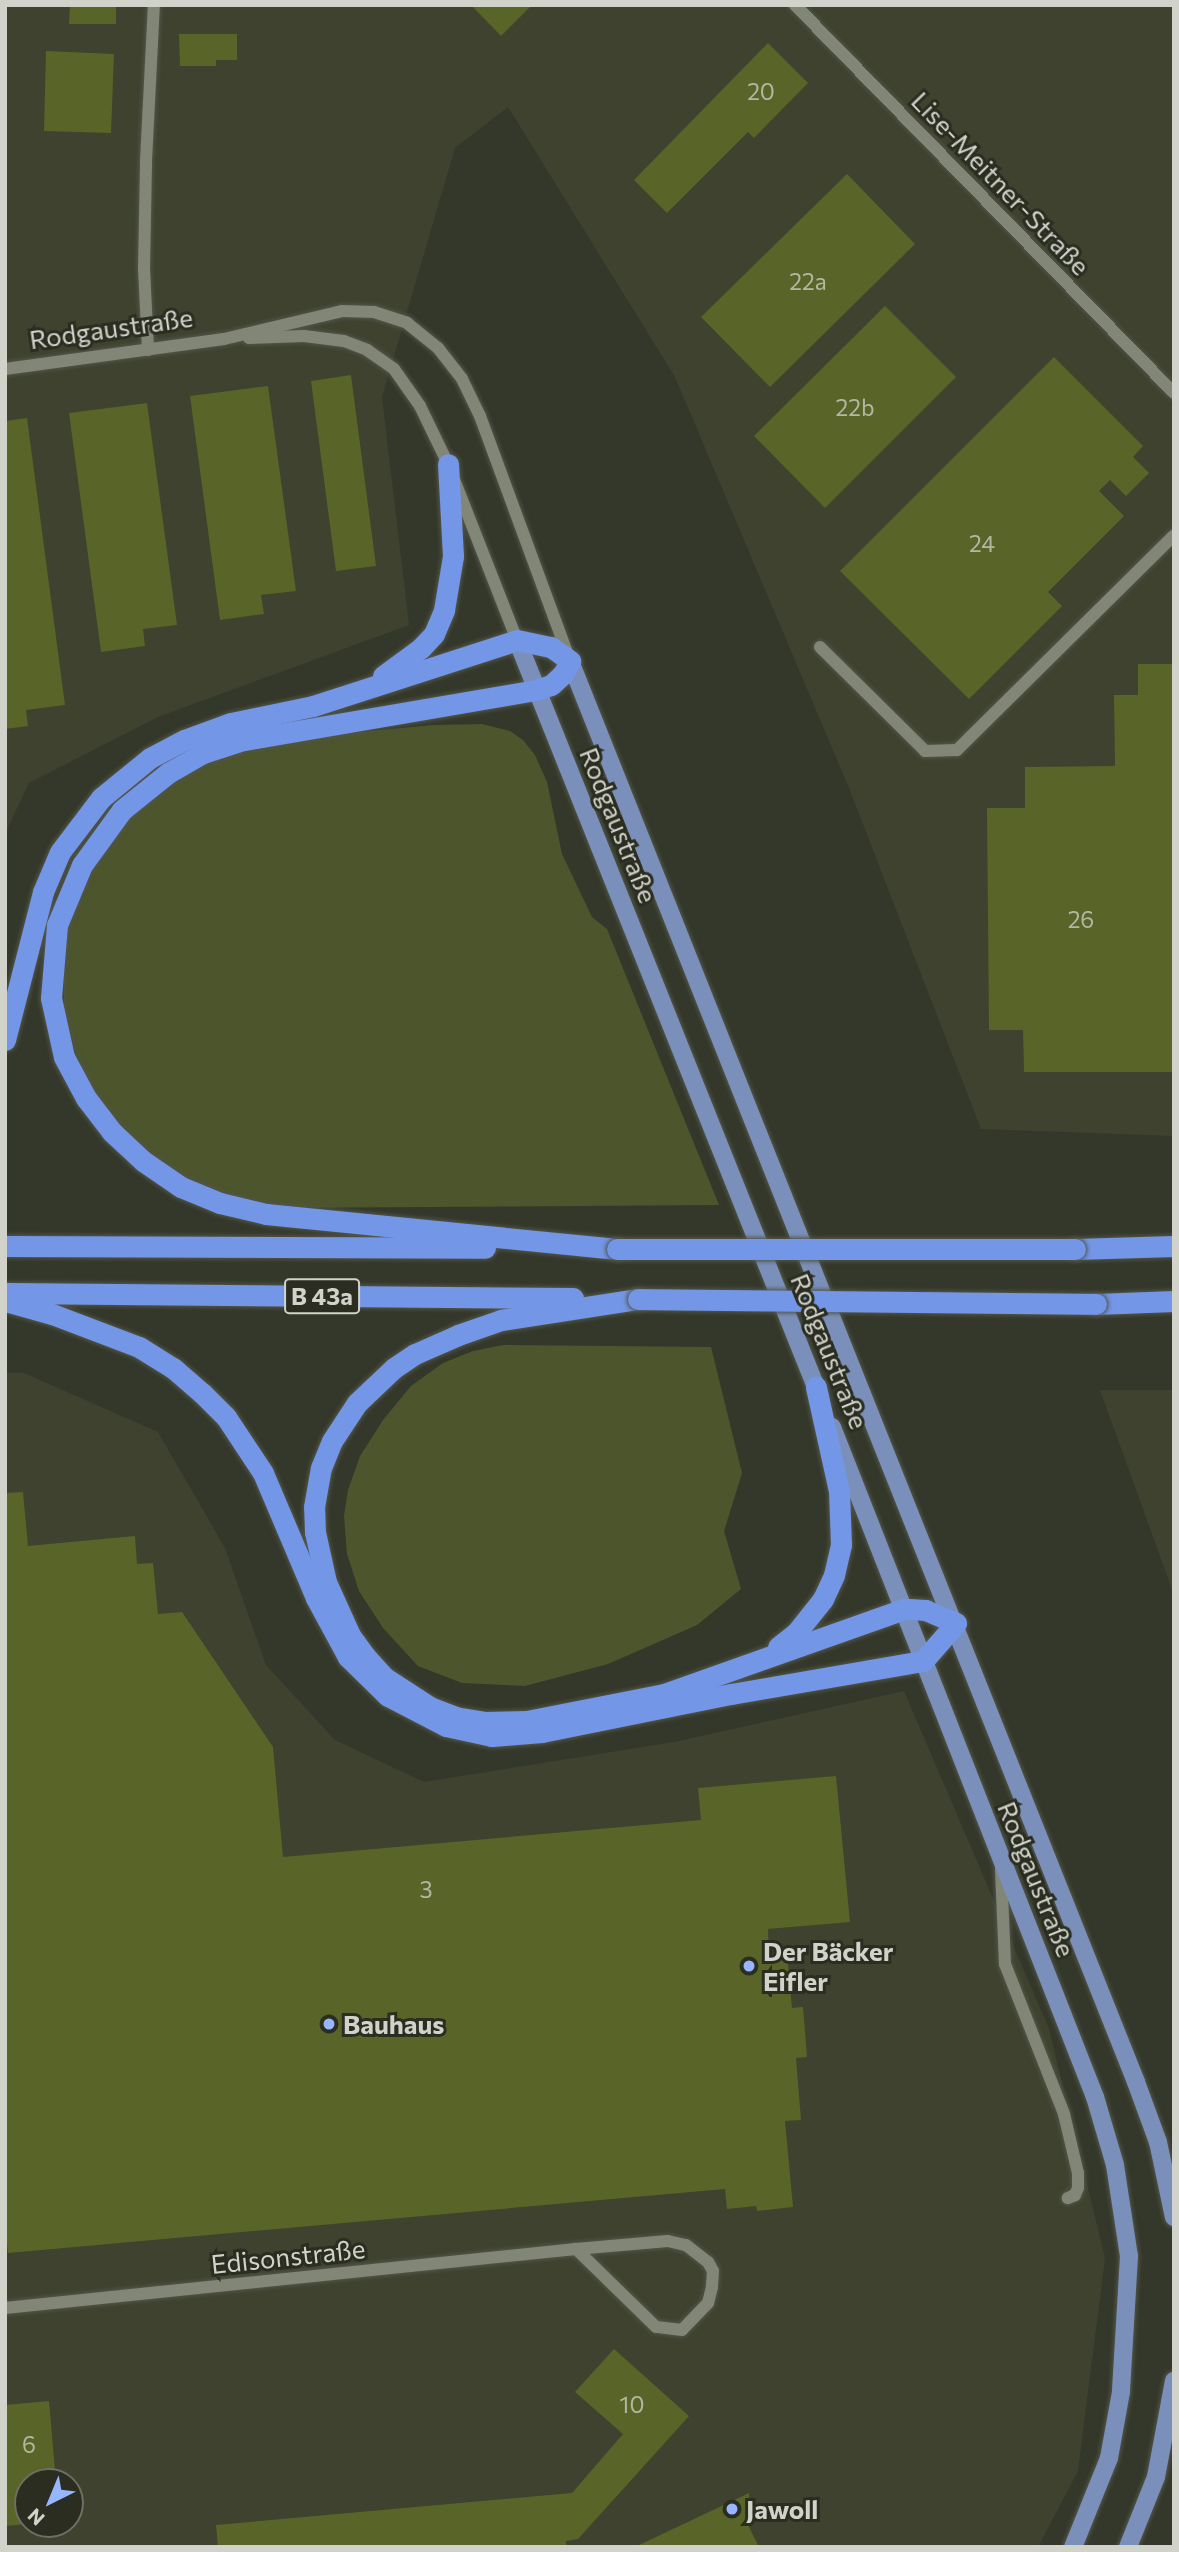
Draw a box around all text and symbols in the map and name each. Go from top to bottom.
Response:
house number: 20 [747,77,775,105]
street label: Lise-Meitner-Straße [905,85,1097,281]
house number: 22a [789,267,827,295]
street label: Rodgaustraße [27,301,195,355]
house number: 22b [835,393,875,421]
house number: 24 [969,529,995,557]
street label: Rodgaustraße [574,743,664,907]
house number: 26 [1068,905,1094,933]
street label: Rodgaustraße [785,1269,875,1433]
road number: B 43a [284,1276,360,1316]
street label: Rodgaustraße [992,1797,1082,1961]
house number: 3 [419,1875,433,1903]
place label: Der Bäcker Eifler [763,1935,893,1996]
marker: Der Bäcker Eifler [741,1958,757,1974]
place label: Bauhaus [343,2008,444,2040]
marker: Bauhaus [321,2016,337,2032]
street label: Edisonstraße [209,2232,367,2280]
house number: 10 [620,2390,644,2418]
house number: 6 [22,2430,36,2458]
north arrow [14,2468,84,2538]
place label: Jawoll [746,2493,818,2525]
marker: Jawoll [724,2501,740,2517]
text: N [23,2504,49,2531]

